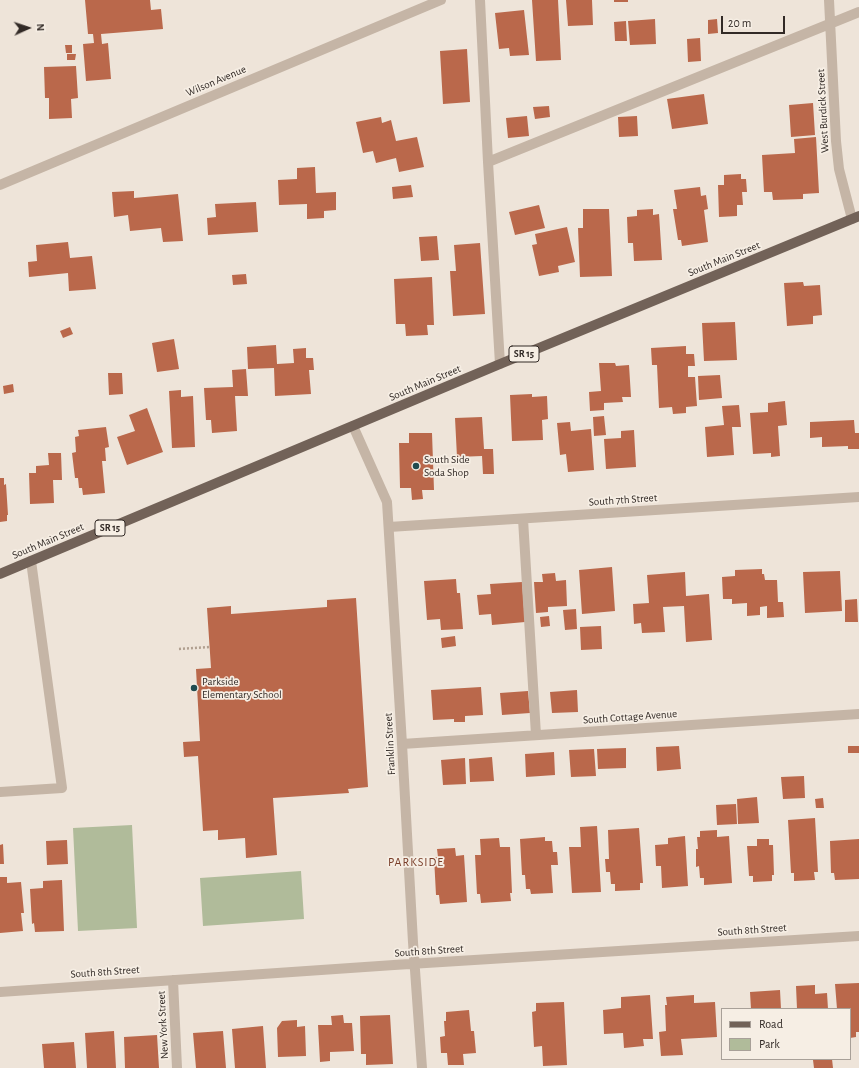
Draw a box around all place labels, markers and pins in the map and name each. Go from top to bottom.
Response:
place label: South Side Soda Shop [424,453,470,479]
marker: South Side Soda Shop [411,461,421,471]
place label: Parkside Elementary School [202,675,282,701]
marker: Parkside Elementary School [189,683,199,693]

